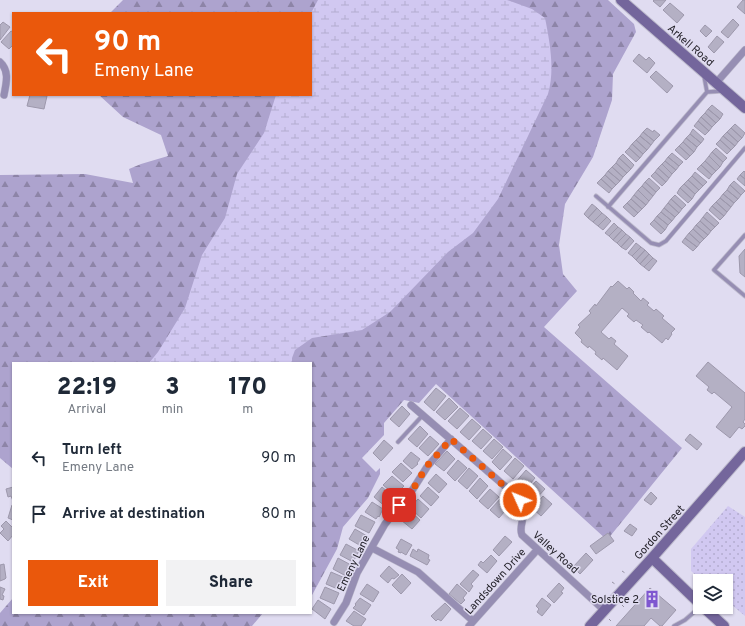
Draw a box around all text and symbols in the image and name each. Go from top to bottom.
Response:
street label: Arkell Road [664,22,716,70]
text: 90 m [94,25,161,61]
icon: left [28,28,80,80]
text: Emeny Lane [94,60,194,83]
text: 22:19 [57,373,117,403]
text: 3 [165,373,180,403]
text: 170 [228,373,267,403]
text: Arrival [67,402,106,418]
text: min [162,402,183,418]
text: m [242,402,253,418]
text: Turn left [62,441,122,460]
icon: left [28,447,50,469]
text: 90 m [261,449,296,468]
text: Emeny Lane [62,460,134,476]
position arrow [499,479,541,521]
pin [382,488,416,522]
icon: arrive [388,494,410,516]
street label: Gordon Street [631,502,688,563]
icon: arrive [28,503,50,525]
text: Arrive at destination [62,505,205,524]
text: 80 m [261,505,296,524]
street label: Valley Road [529,528,581,577]
street label: Emeny Lane [334,533,374,594]
street label: Landsdown Drive [462,546,529,618]
button: Exit [28,560,158,606]
button: Share [166,560,296,606]
map controls [693,574,733,614]
button: layers [693,574,733,614]
building icon: Solstice 2 [642,589,662,609]
place label: Solstice 2 [591,593,639,607]

